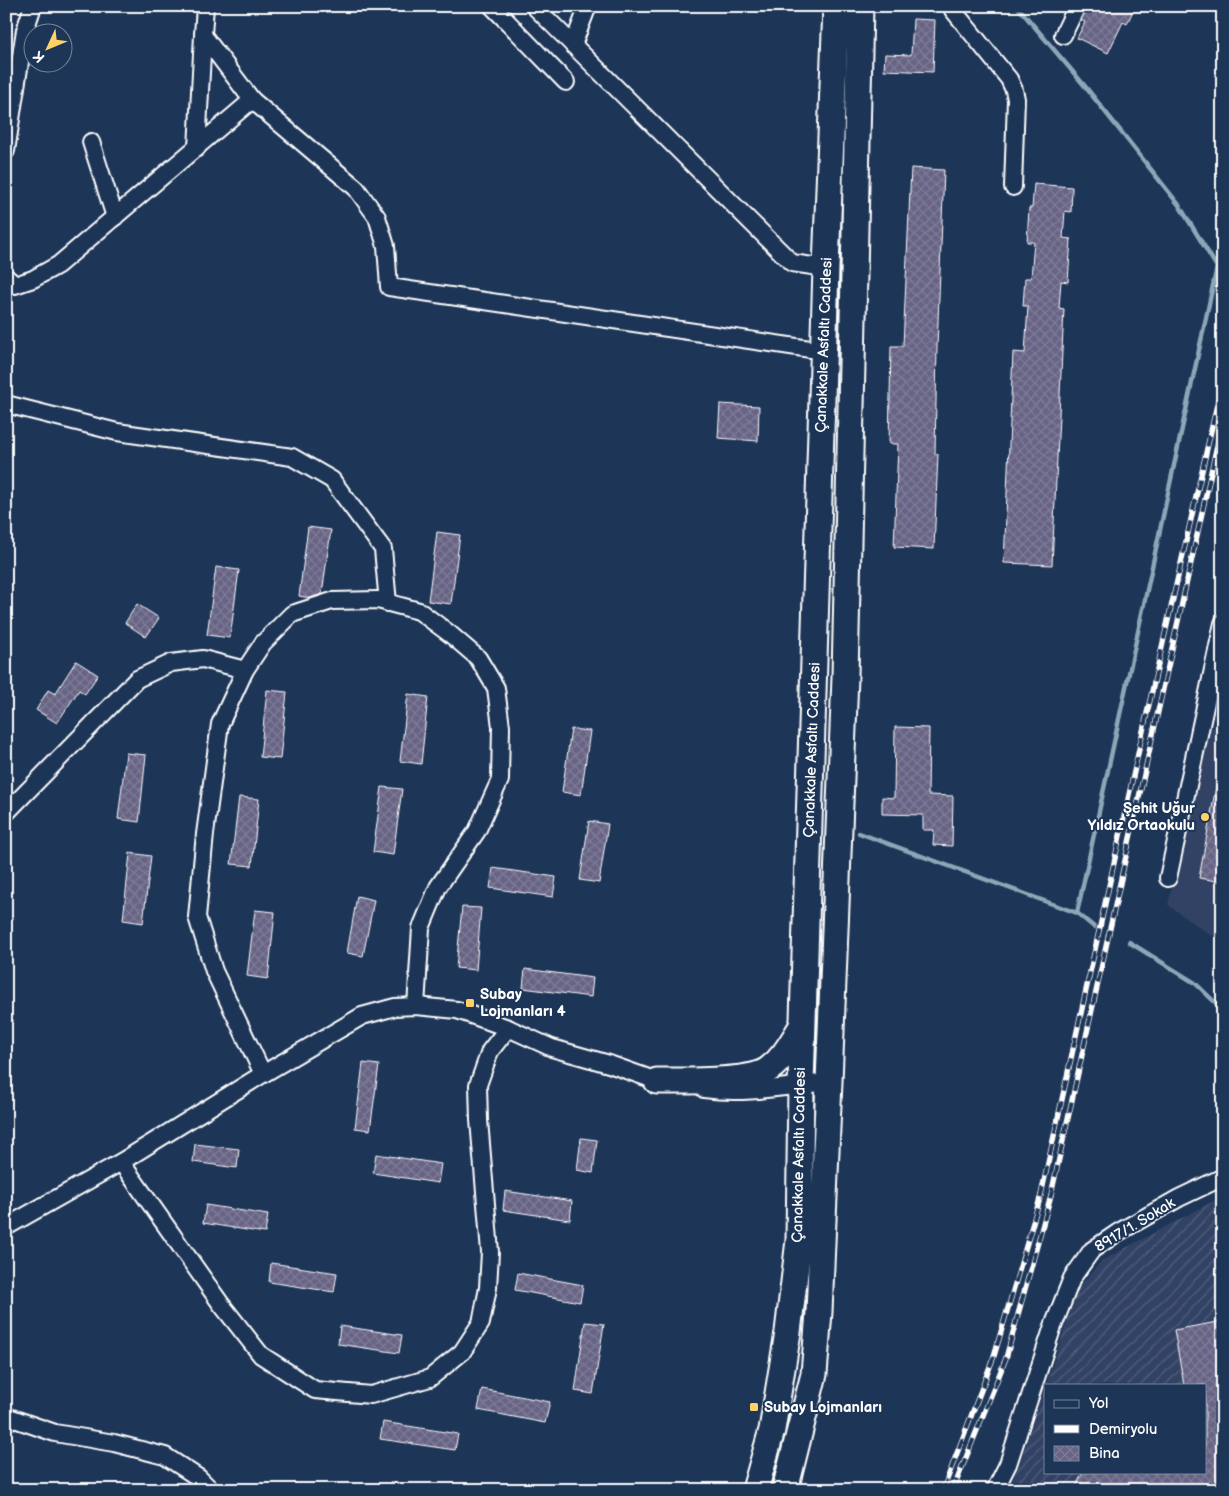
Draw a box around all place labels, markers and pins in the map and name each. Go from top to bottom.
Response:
place label: Şehit Uğur Yıldız Ortaokulu [1087,799,1196,835]
marker: Şehit Uğur Yıldız Ortaokulu [1199,811,1211,823]
place label: Subay Lojmanları 4 [480,985,566,1021]
marker: Subay Lojmanları 4 [464,997,476,1009]
place label: Subay Lojmanları [764,1398,882,1417]
marker: Subay Lojmanları [748,1401,760,1413]

